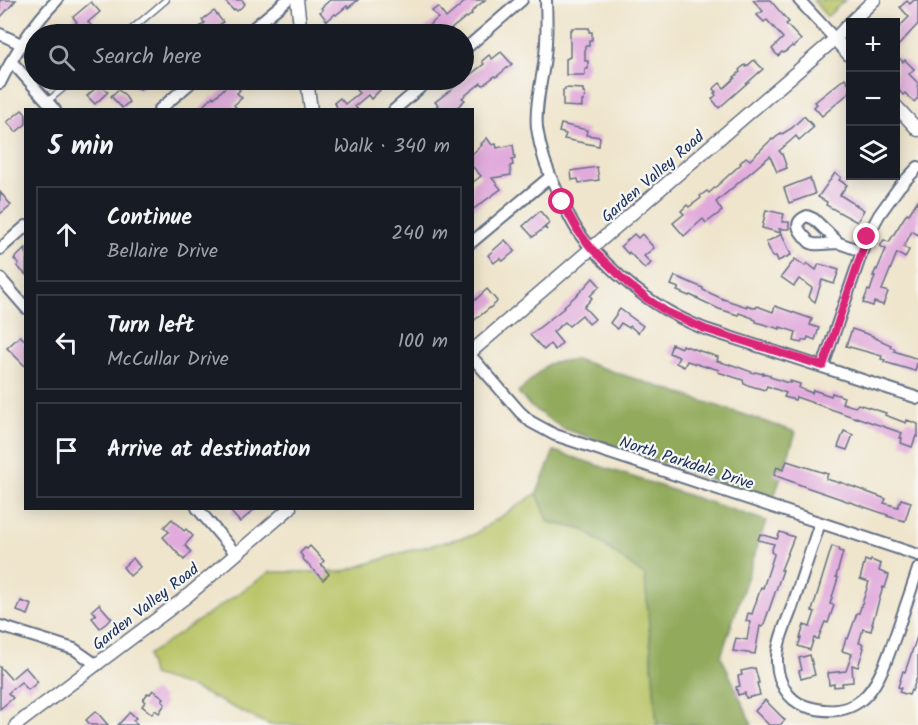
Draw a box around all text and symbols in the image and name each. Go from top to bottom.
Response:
map controls [846,18,900,180]
button: + [846,18,900,72]
search box [24,24,474,90]
text: Search here [93,40,201,75]
icon: search [45,41,78,74]
button: − [846,72,900,126]
street label: Garden Valley Road [596,124,711,229]
text: 5 min [48,126,114,168]
button: layers [846,126,900,180]
text: Walk · 340 m [334,131,450,163]
route start [548,188,574,214]
text: Continue [107,201,192,236]
icon: ahead [50,218,83,251]
text: 240 m [391,218,448,250]
route end [853,223,879,249]
text: Bellaire Drive [107,236,218,268]
text: Turn left [107,309,194,344]
icon: left [50,326,83,359]
text: 100 m [398,326,448,358]
text: McCullar Drive [107,344,229,376]
street label: North Parkdale Drive [616,430,757,497]
text: Arrive at destination [107,433,310,468]
icon: arrive [50,434,83,467]
street label: Garden Valley Road [87,557,206,657]

